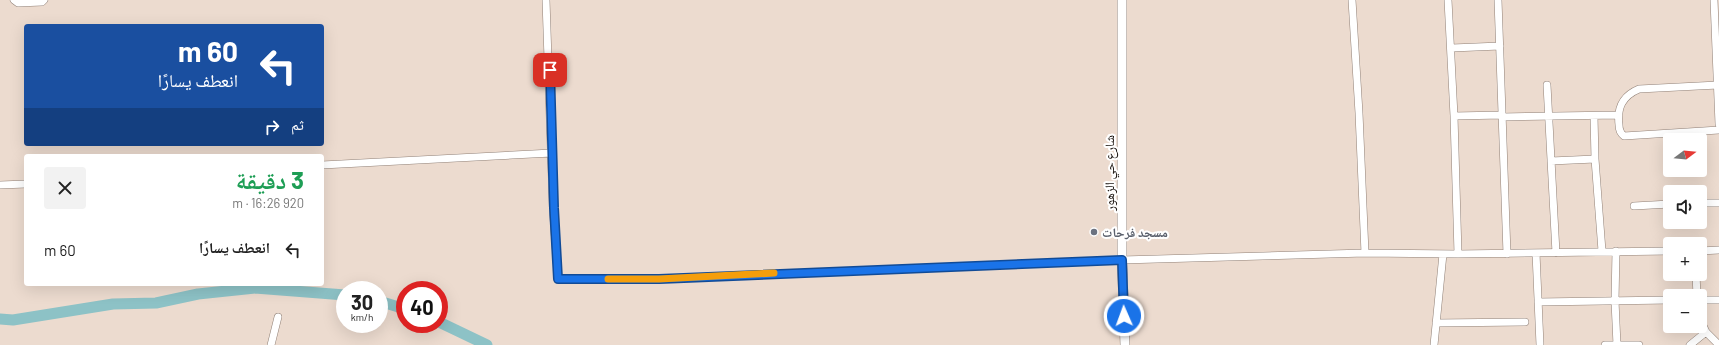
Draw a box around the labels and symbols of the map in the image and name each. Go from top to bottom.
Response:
pin [533,53,567,87]
north arrow [1663,133,1707,177]
street label: شارع حي الزهور [1101,135,1120,212]
place label: مسجد فرحات [1102,224,1168,240]
marker: مسجد فرحات [1089,227,1099,237]
speed limit sign: 40 [396,281,448,333]
position arrow [1103,295,1145,337]

